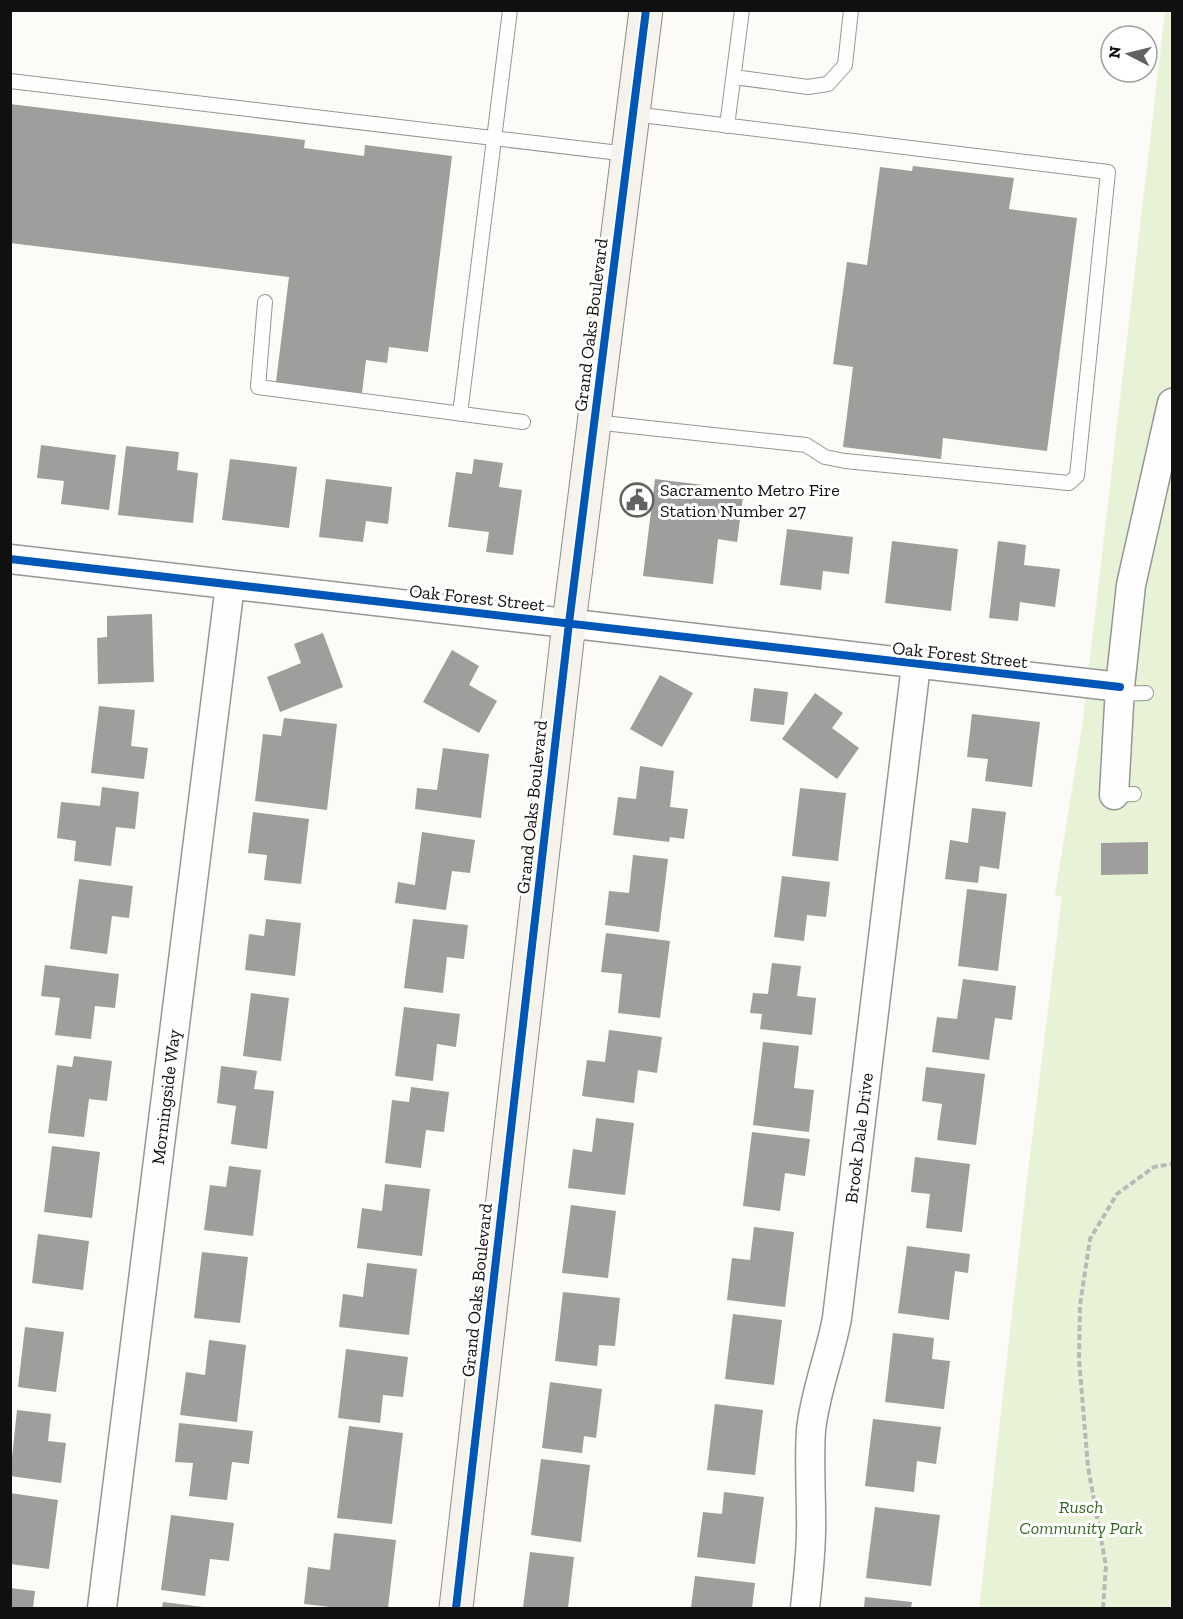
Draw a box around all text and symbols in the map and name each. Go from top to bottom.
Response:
north arrow [1099,24,1159,84]
text: N [1104,45,1125,59]
street label: Grand Oaks Boulevard [569,237,613,413]
place label: Sacramento Metro Fire Station Number 27 [660,479,840,522]
public building icon: Sacramento Metro Fire Station Number 27 [619,482,655,518]
street label: Oak Forest Street [408,580,546,616]
street label: Oak Forest Street [891,637,1029,673]
street label: Grand Oaks Boulevard [512,719,552,895]
street label: Morningside Way [147,1027,185,1166]
street label: Brook Dale Drive [840,1071,878,1205]
street label: Grand Oaks Boulevard [457,1202,497,1378]
park label: Rusch Community Park [1019,1496,1143,1539]

